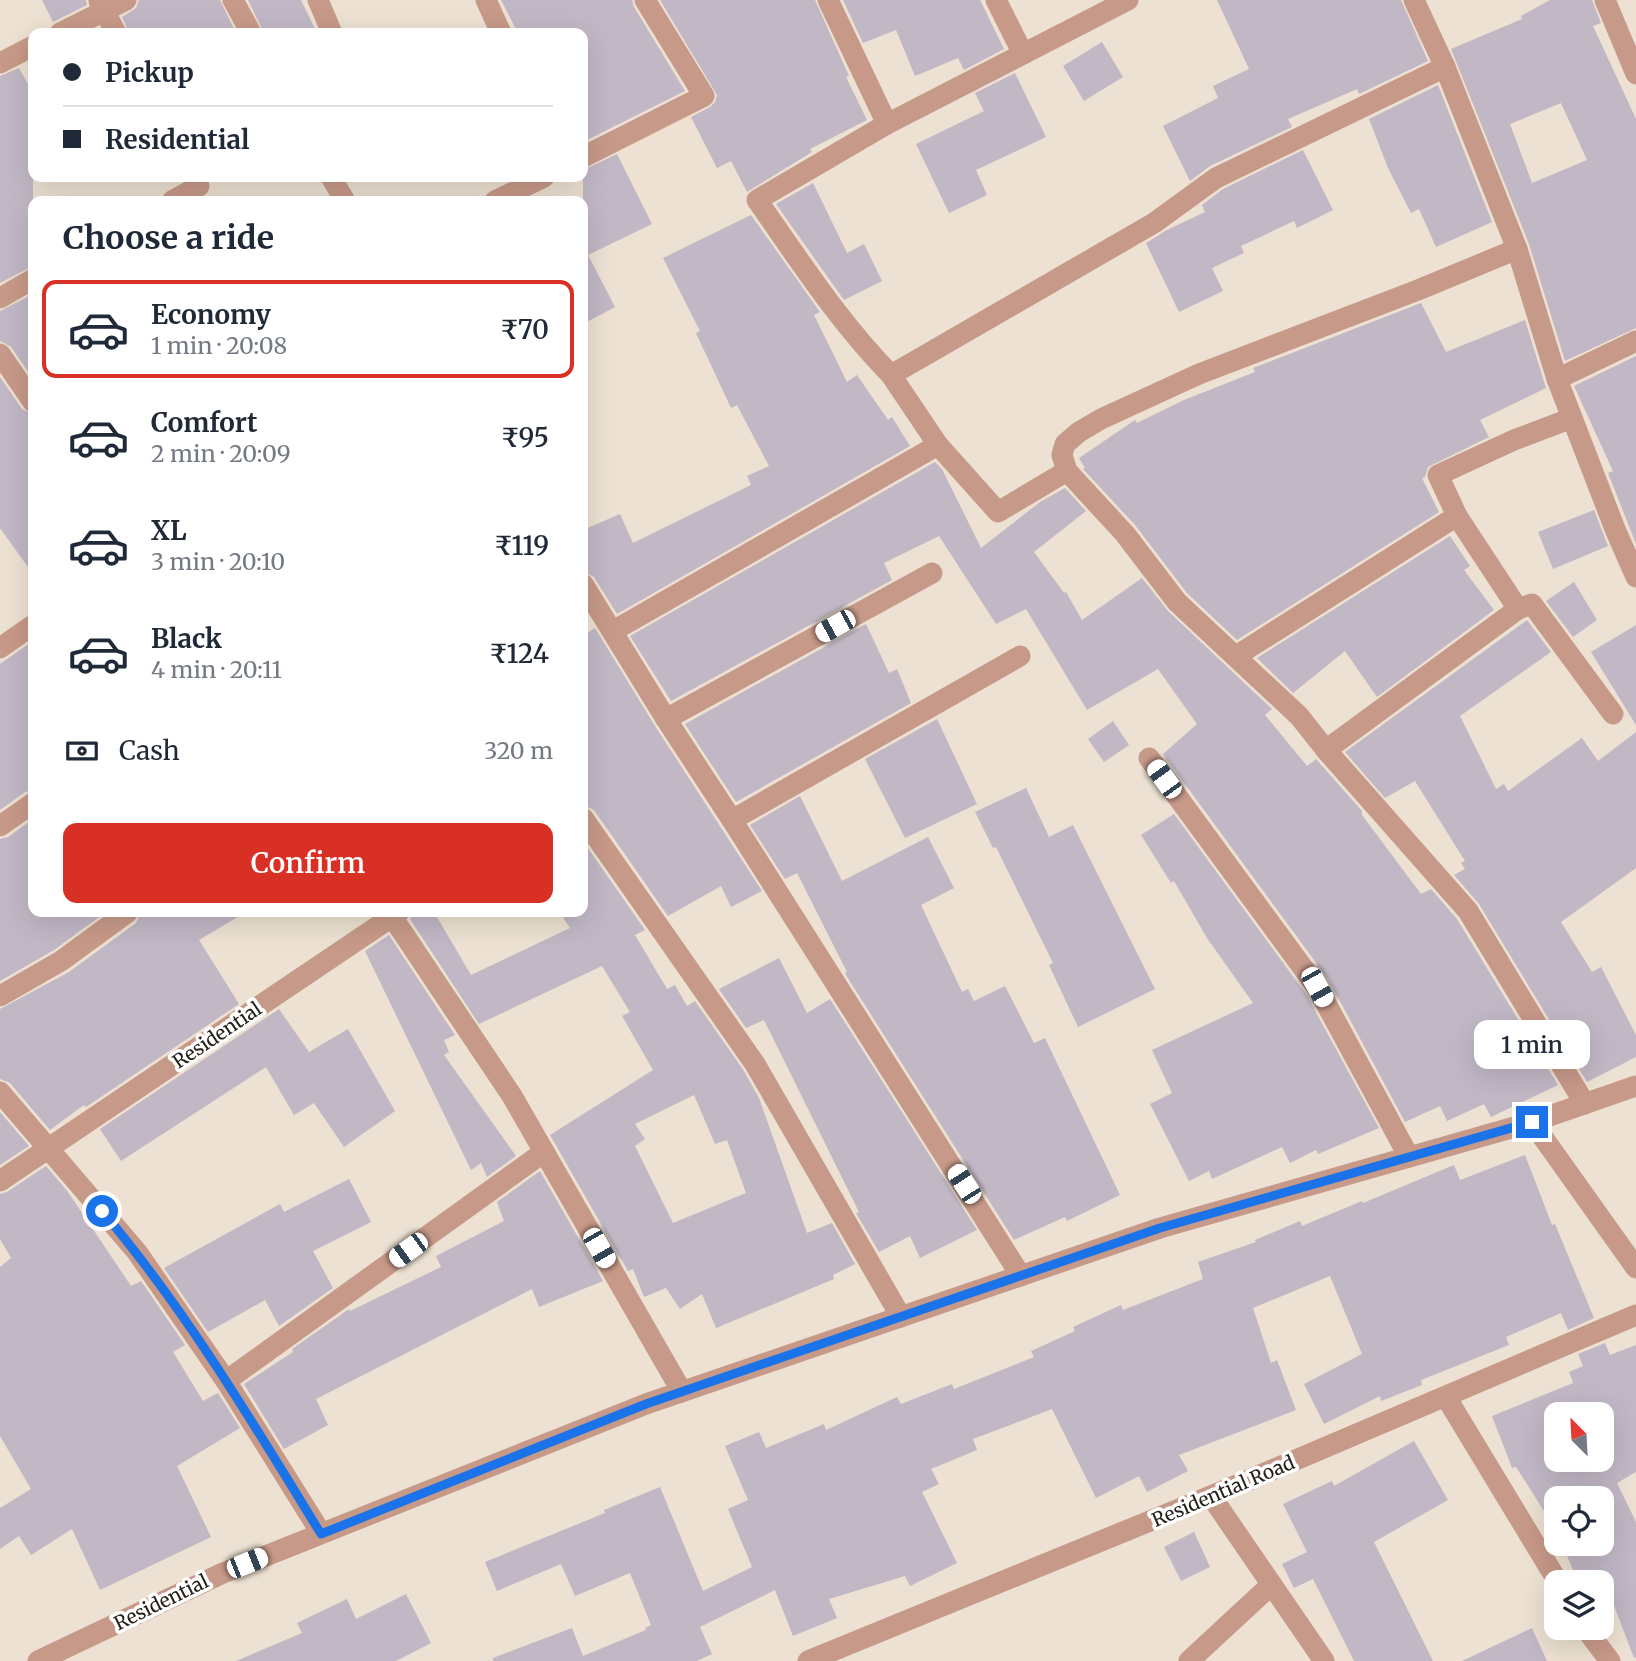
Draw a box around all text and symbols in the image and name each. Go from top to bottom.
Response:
text: Pickup [105,56,194,89]
text: Residential [105,123,250,156]
text: Choose a ride [63,218,274,258]
icon: car [67,298,130,361]
text: Economy [151,298,271,331]
text: ₹70 [500,313,549,346]
text: 1 min · 20:08 [151,331,287,360]
icon: car [67,406,130,469]
text: Comfort [151,406,257,439]
text: ₹95 [501,421,549,454]
text: 2 min · 20:09 [151,439,291,468]
icon: car [67,514,130,577]
text: XL [151,514,187,547]
text: ₹119 [494,529,549,562]
text: 3 min · 20:10 [151,547,285,576]
car [812,607,859,645]
icon: car [67,622,130,685]
text: Black [151,622,222,655]
text: ₹124 [489,637,549,670]
text: 4 min · 20:11 [151,655,282,684]
icon: cash [63,732,101,770]
text: Cash [119,734,180,767]
text: 320 m [484,736,553,765]
car [1144,756,1185,802]
button: Confirm [63,823,553,903]
car [1298,964,1337,1010]
street label: Residential [168,996,266,1073]
callout: 1 min [1474,1020,1590,1070]
text: 1 min [1501,1030,1563,1059]
route end [1516,1106,1548,1138]
car [944,1161,985,1207]
route start [86,1195,118,1227]
car [580,1225,619,1271]
car [385,1229,432,1271]
north arrow [1544,1402,1614,1472]
map controls [1544,1402,1614,1640]
street label: Residential Road [1148,1450,1298,1532]
button: locate [1544,1486,1614,1556]
car [224,1545,271,1581]
street label: Residential [110,1569,212,1635]
button: layers [1544,1570,1614,1640]

